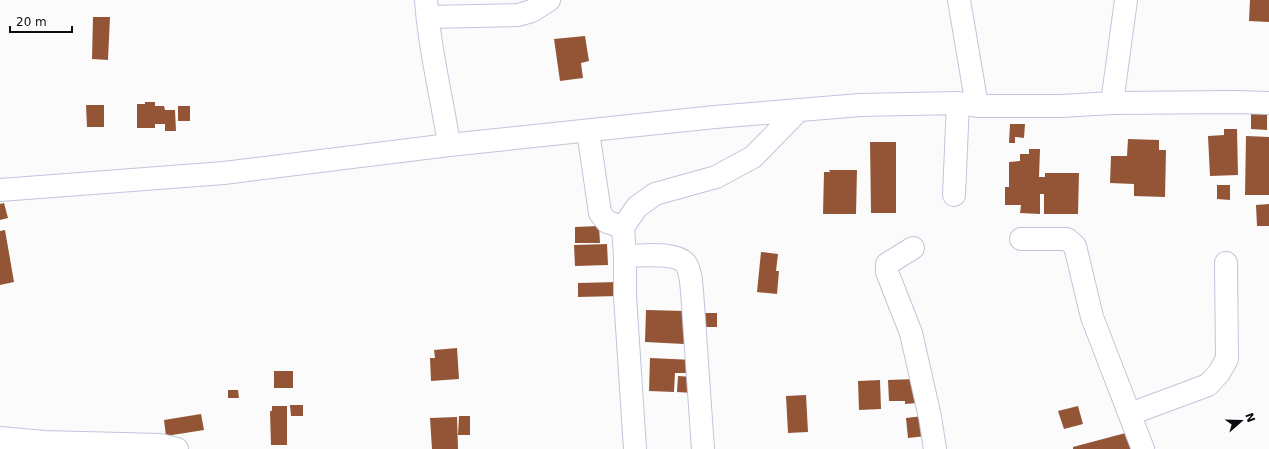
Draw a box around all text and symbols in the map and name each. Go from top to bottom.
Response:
scale bar [10,8,72,34]
text: 20 m [16,15,47,29]
north arrow [1221,401,1261,441]
text: N [1242,411,1258,424]

